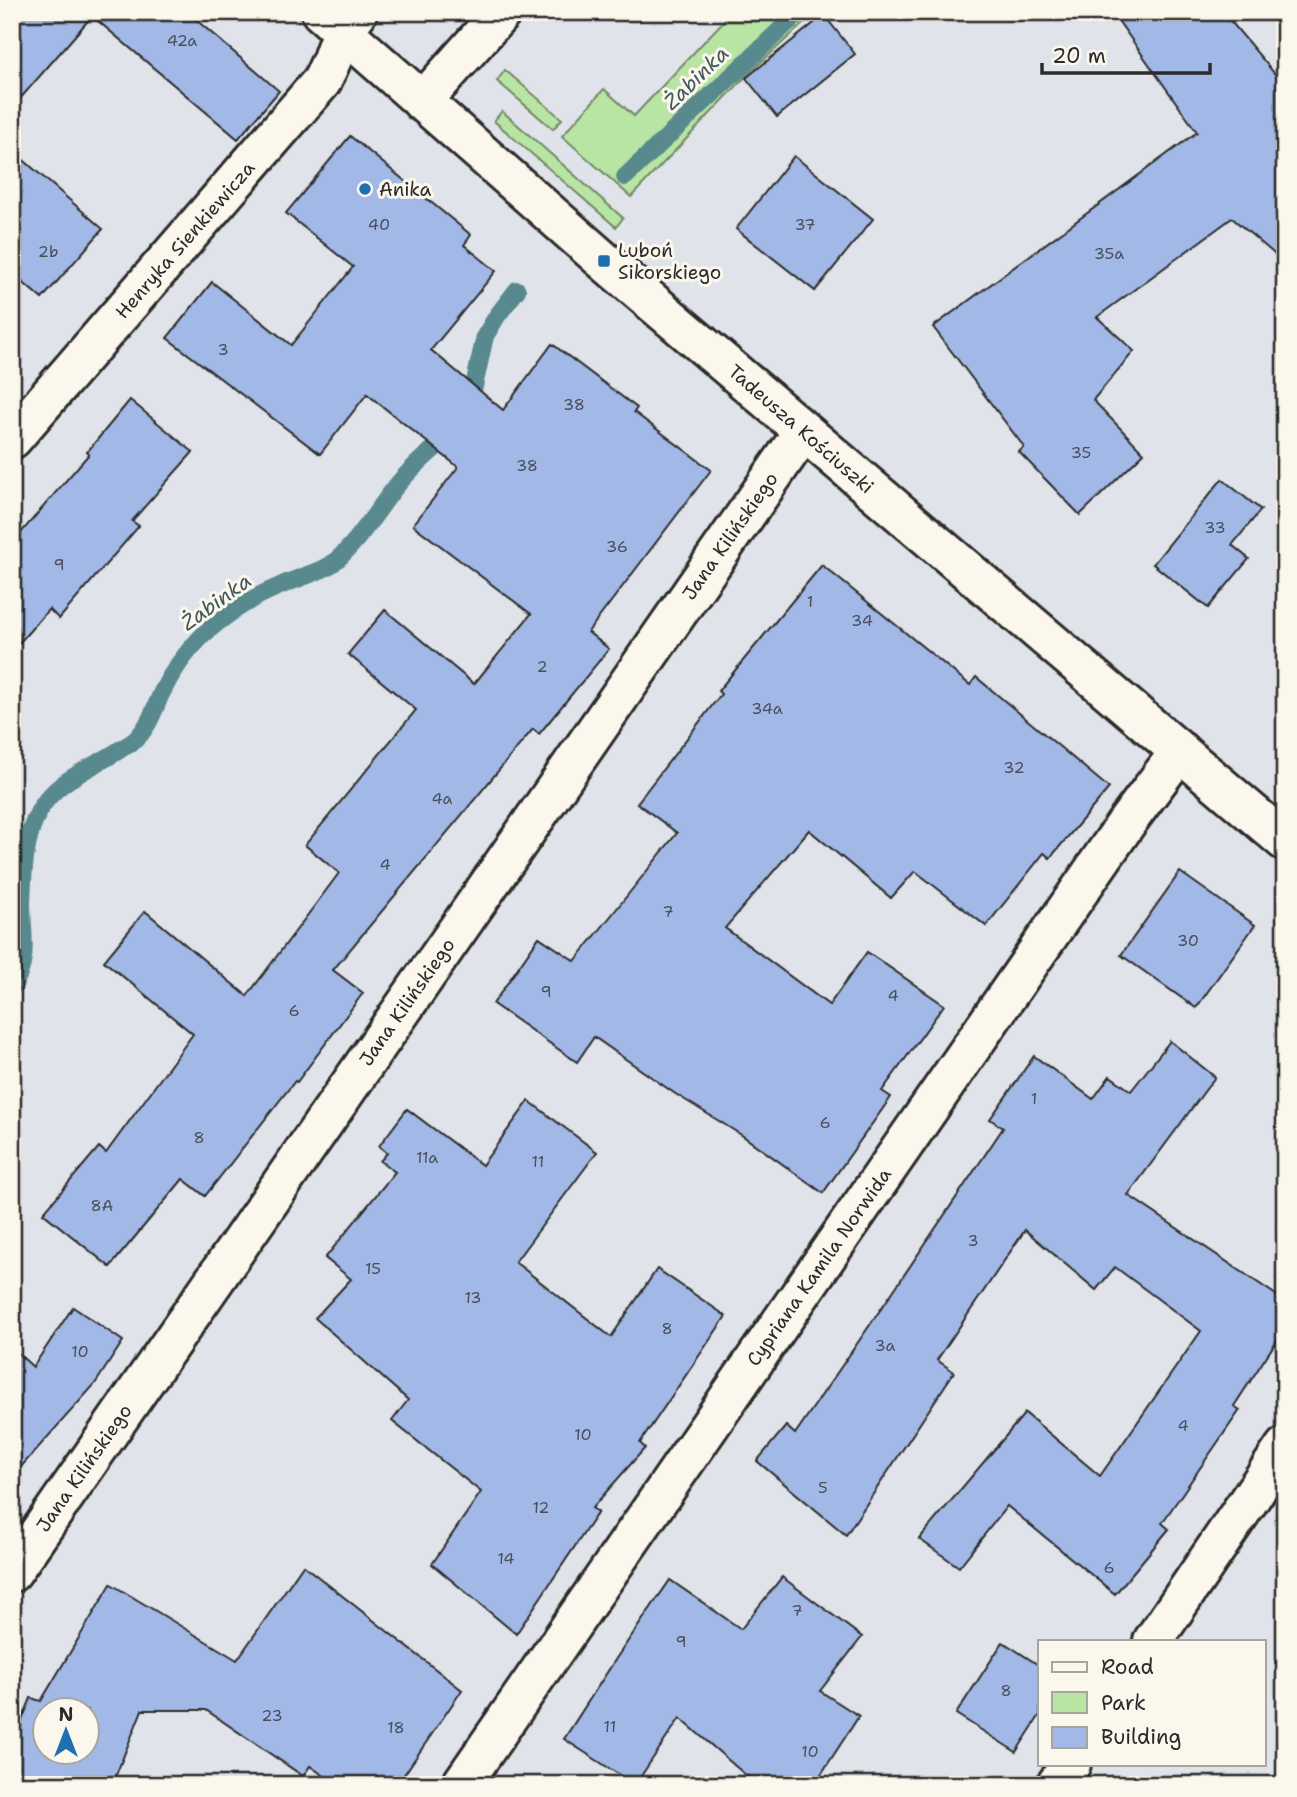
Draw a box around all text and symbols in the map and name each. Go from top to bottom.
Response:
house number: 42a [167,30,197,51]
scale bar [1042,32,1210,76]
water label: Żabinka [657,40,735,116]
text: 20 m [1052,42,1106,70]
street label: Henryka Sienkiewicza [110,156,260,324]
place label: Anika [379,177,432,202]
marker: Anika [357,181,373,197]
house number: 40 [368,214,390,235]
house number: 37 [794,214,816,235]
place label: Luboń Sikorskiego [618,238,721,285]
house number: 2b [38,241,58,262]
house number: 35a [1094,243,1124,264]
marker: Luboń Sikorskiego [596,253,612,269]
house number: 3 [217,339,229,360]
street label: Tadeusza Kościuszki [723,359,879,499]
house number: 38 [563,394,585,415]
house number: 35 [1071,442,1091,463]
house number: 38 [516,455,538,476]
street label: Jana Kilińskiego [677,467,783,605]
house number: 33 [1204,517,1226,538]
house number: 36 [606,536,628,557]
house number: 9 [53,554,65,575]
water label: Żabinka [175,567,257,637]
house number: 1 [807,591,813,612]
house number: 34 [851,610,873,631]
house number: 2 [536,656,548,677]
house number: 34a [751,698,783,719]
house number: 32 [1003,757,1025,778]
house number: 4a [432,788,452,809]
house number: 4 [379,854,391,875]
house number: 7 [662,901,674,922]
house number: 30 [1177,930,1199,951]
street label: Jana Kilińskiego [354,933,460,1071]
house number: 9 [540,981,552,1002]
house number: 4 [887,985,899,1006]
house number: 6 [288,1000,300,1021]
house number: 1 [1031,1088,1037,1109]
house number: 6 [819,1112,831,1133]
house number: 8 [193,1127,205,1148]
house number: 11a [416,1147,438,1168]
house number: 11 [532,1151,544,1172]
street label: Cypriana Kamila Norwida [741,1163,897,1371]
house number: 8A [91,1195,113,1216]
house number: 3 [967,1230,979,1251]
house number: 15 [365,1258,381,1279]
house number: 13 [464,1287,482,1308]
house number: 8 [661,1318,673,1339]
house number: 3a [875,1335,895,1356]
house number: 10 [71,1341,89,1362]
street label: Jana Kilińskiego [31,1399,137,1537]
house number: 4 [1177,1415,1189,1436]
house number: 10 [574,1424,592,1445]
house number: 5 [818,1477,828,1498]
house number: 12 [532,1497,550,1518]
house number: 14 [497,1548,515,1569]
house number: 6 [1103,1557,1115,1578]
house number: 7 [791,1600,803,1621]
house number: 9 [675,1631,687,1652]
legend [1038,1640,1266,1766]
text: Road [1101,1653,1154,1681]
house number: 8 [1000,1680,1012,1701]
text: Park [1101,1689,1146,1717]
north arrow [32,1696,102,1766]
text: N [58,1702,74,1727]
house number: 23 [261,1705,283,1726]
house number: 11 [604,1716,616,1737]
house number: 18 [387,1717,405,1738]
text: Building [1101,1723,1181,1751]
house number: 10 [801,1741,819,1762]

